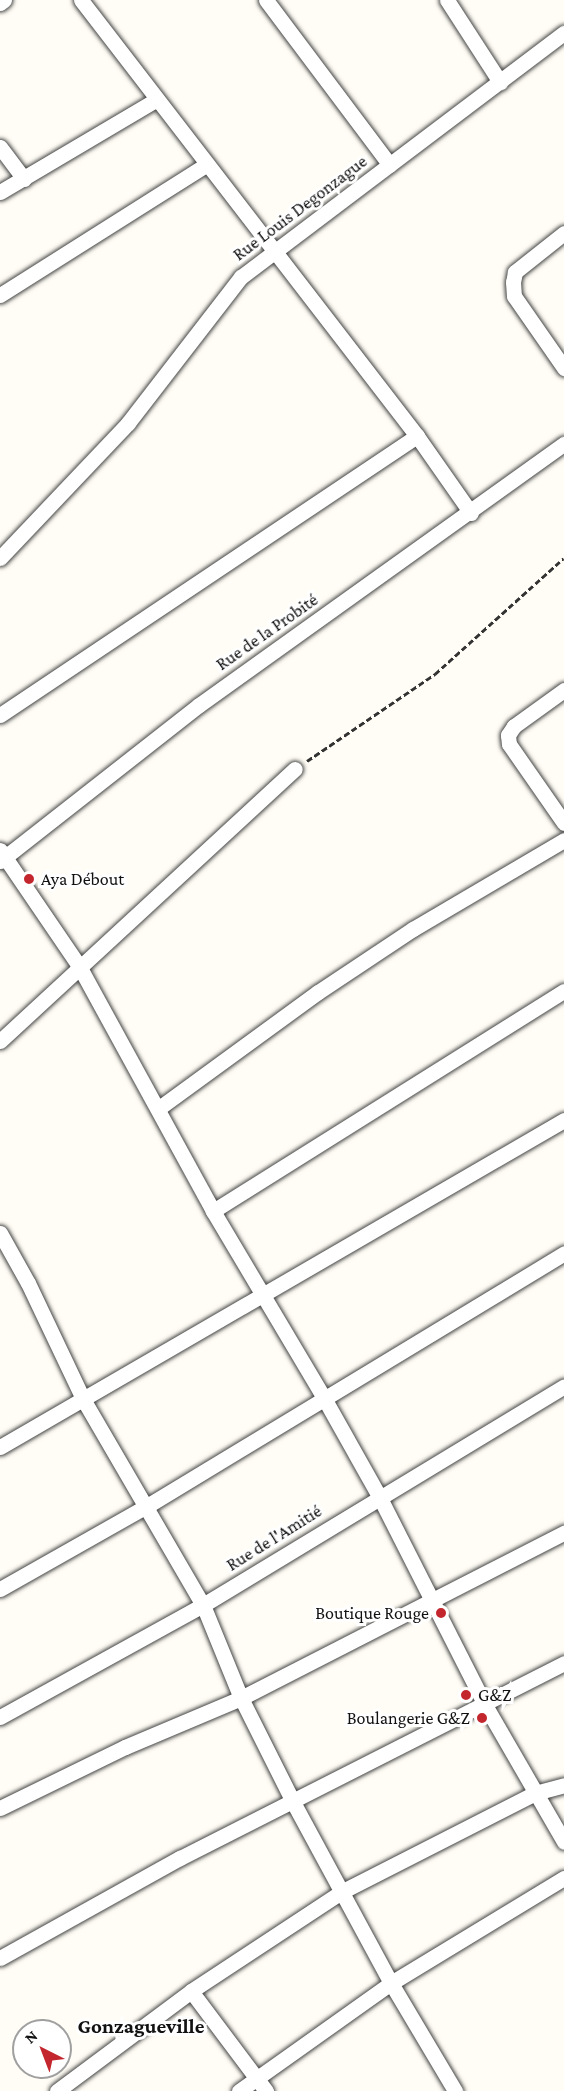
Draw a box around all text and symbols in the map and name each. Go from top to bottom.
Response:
street label: Rue Louis Degonzague [229,151,371,265]
street label: Rue de la Probité [212,589,322,675]
place label: Aya Débout [41,868,124,890]
marker: Aya Débout [22,872,36,886]
street label: Rue de l'Amitié [222,1500,326,1576]
place label: Boutique Rouge [315,1602,429,1624]
marker: Boutique Rouge [434,1606,448,1620]
place label: G&Z [478,1684,511,1706]
marker: G&Z [459,1688,473,1702]
place label: Boulangerie G&Z [347,1707,470,1729]
marker: Boulangerie G&Z [475,1711,489,1725]
district label: Gonzagueville [78,2013,204,2039]
north arrow [12,2019,72,2079]
text: N [21,2027,41,2047]

